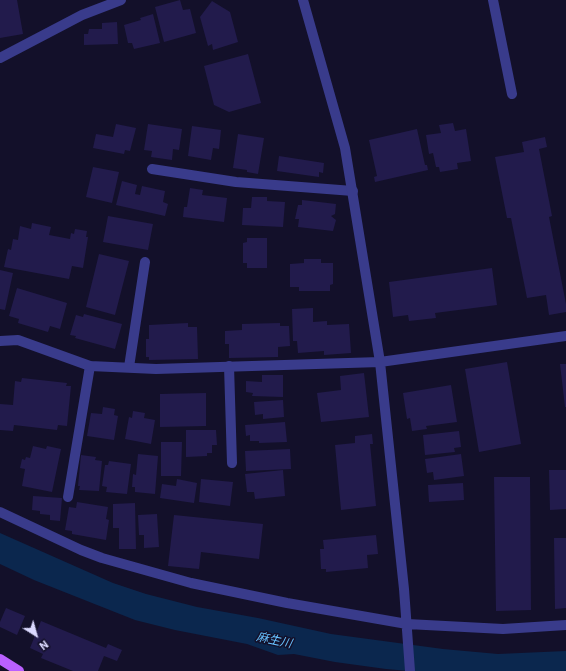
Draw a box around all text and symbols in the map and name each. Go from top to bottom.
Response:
north arrow [16,615,56,655]
water label: 麻生川 [255,630,293,652]
text: N [37,637,51,653]

